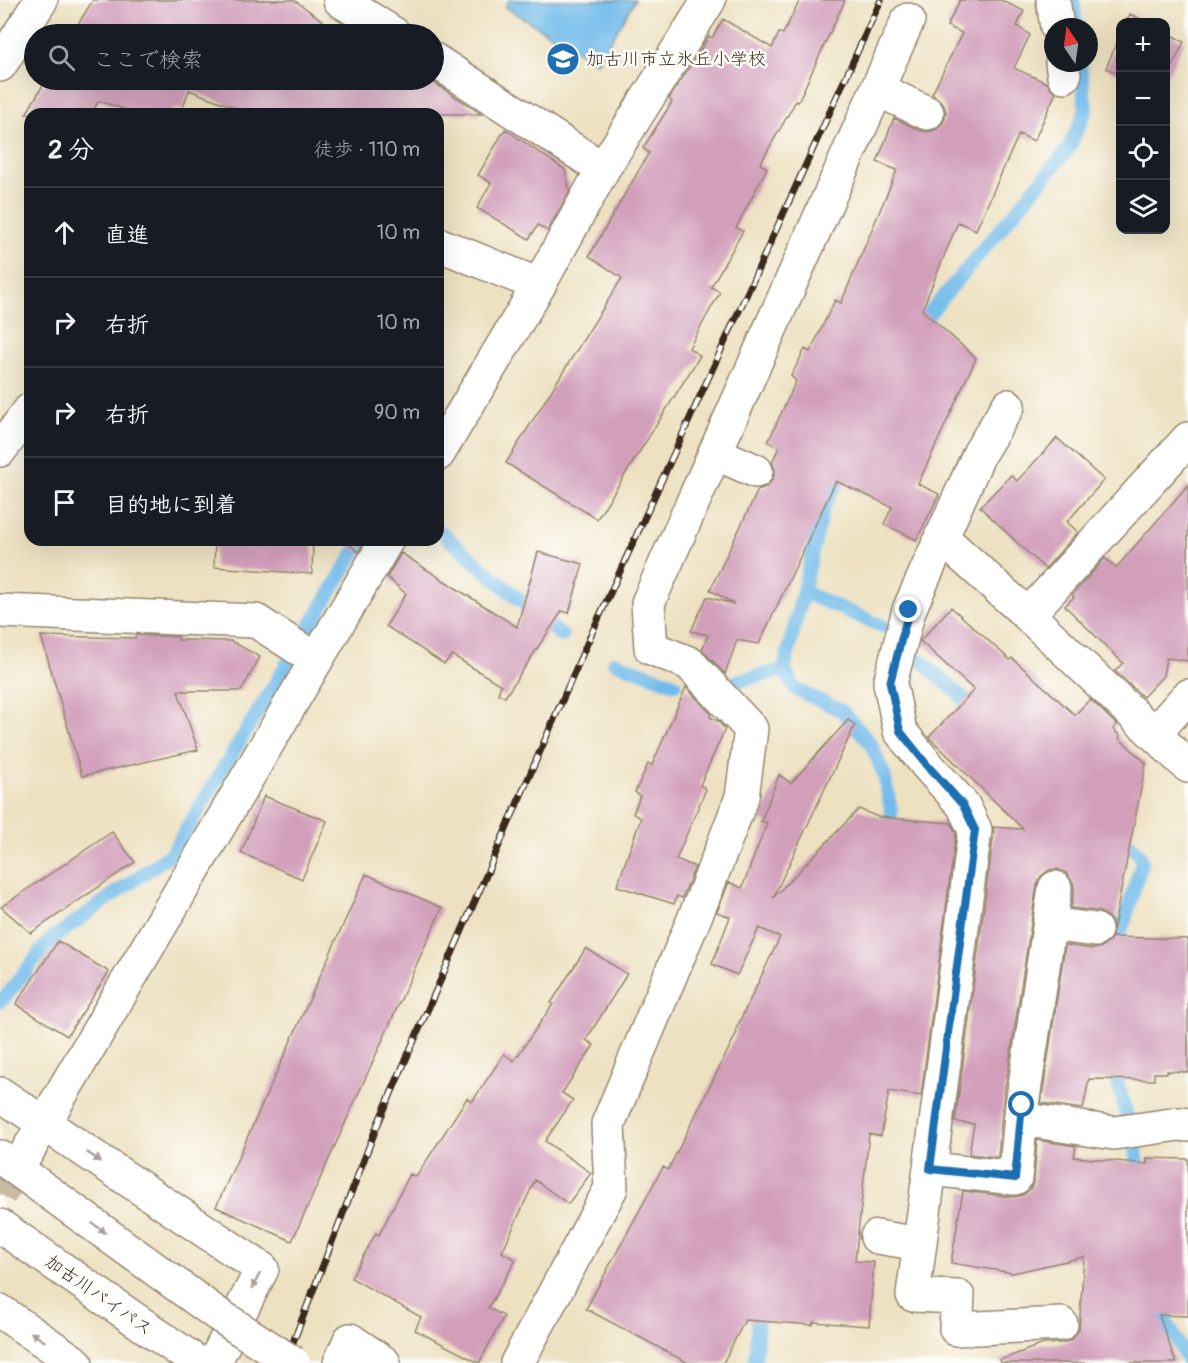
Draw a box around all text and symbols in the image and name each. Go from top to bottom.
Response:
north arrow [1044,18,1098,72]
map controls [1116,18,1170,234]
button: + [1116,18,1170,72]
search box [24,24,444,90]
icon: search [45,41,78,74]
school or university icon: 加古川市立氷丘小学校 [545,41,581,77]
text: ここで検索 [93,46,203,74]
place label: 加古川市立氷丘小学校 [586,48,766,71]
button: − [1116,72,1170,126]
button: locate [1116,126,1170,180]
text: 2 分 [48,134,94,166]
text: 徒歩 · 110 m [313,137,420,162]
button: layers [1116,180,1170,234]
icon: ahead [48,216,81,249]
text: 10 m [376,220,420,245]
text: 直進 [105,221,149,249]
icon: right [48,306,81,339]
text: 10 m [376,310,420,335]
text: 右折 [105,311,149,339]
icon: right [48,396,81,429]
text: 90 m [374,400,420,425]
text: 右折 [105,401,149,429]
icon: arrive [48,486,81,519]
text: 目的地に到着 [105,491,237,519]
route end [895,596,921,622]
route start [1008,1091,1034,1117]
one-way arrow [86,1151,102,1162]
one-way arrow [90,1222,106,1234]
street label: 加古川バイパス [41,1250,157,1341]
one-way arrow [251,1273,261,1290]
one-way arrow [30,1332,46,1343]

